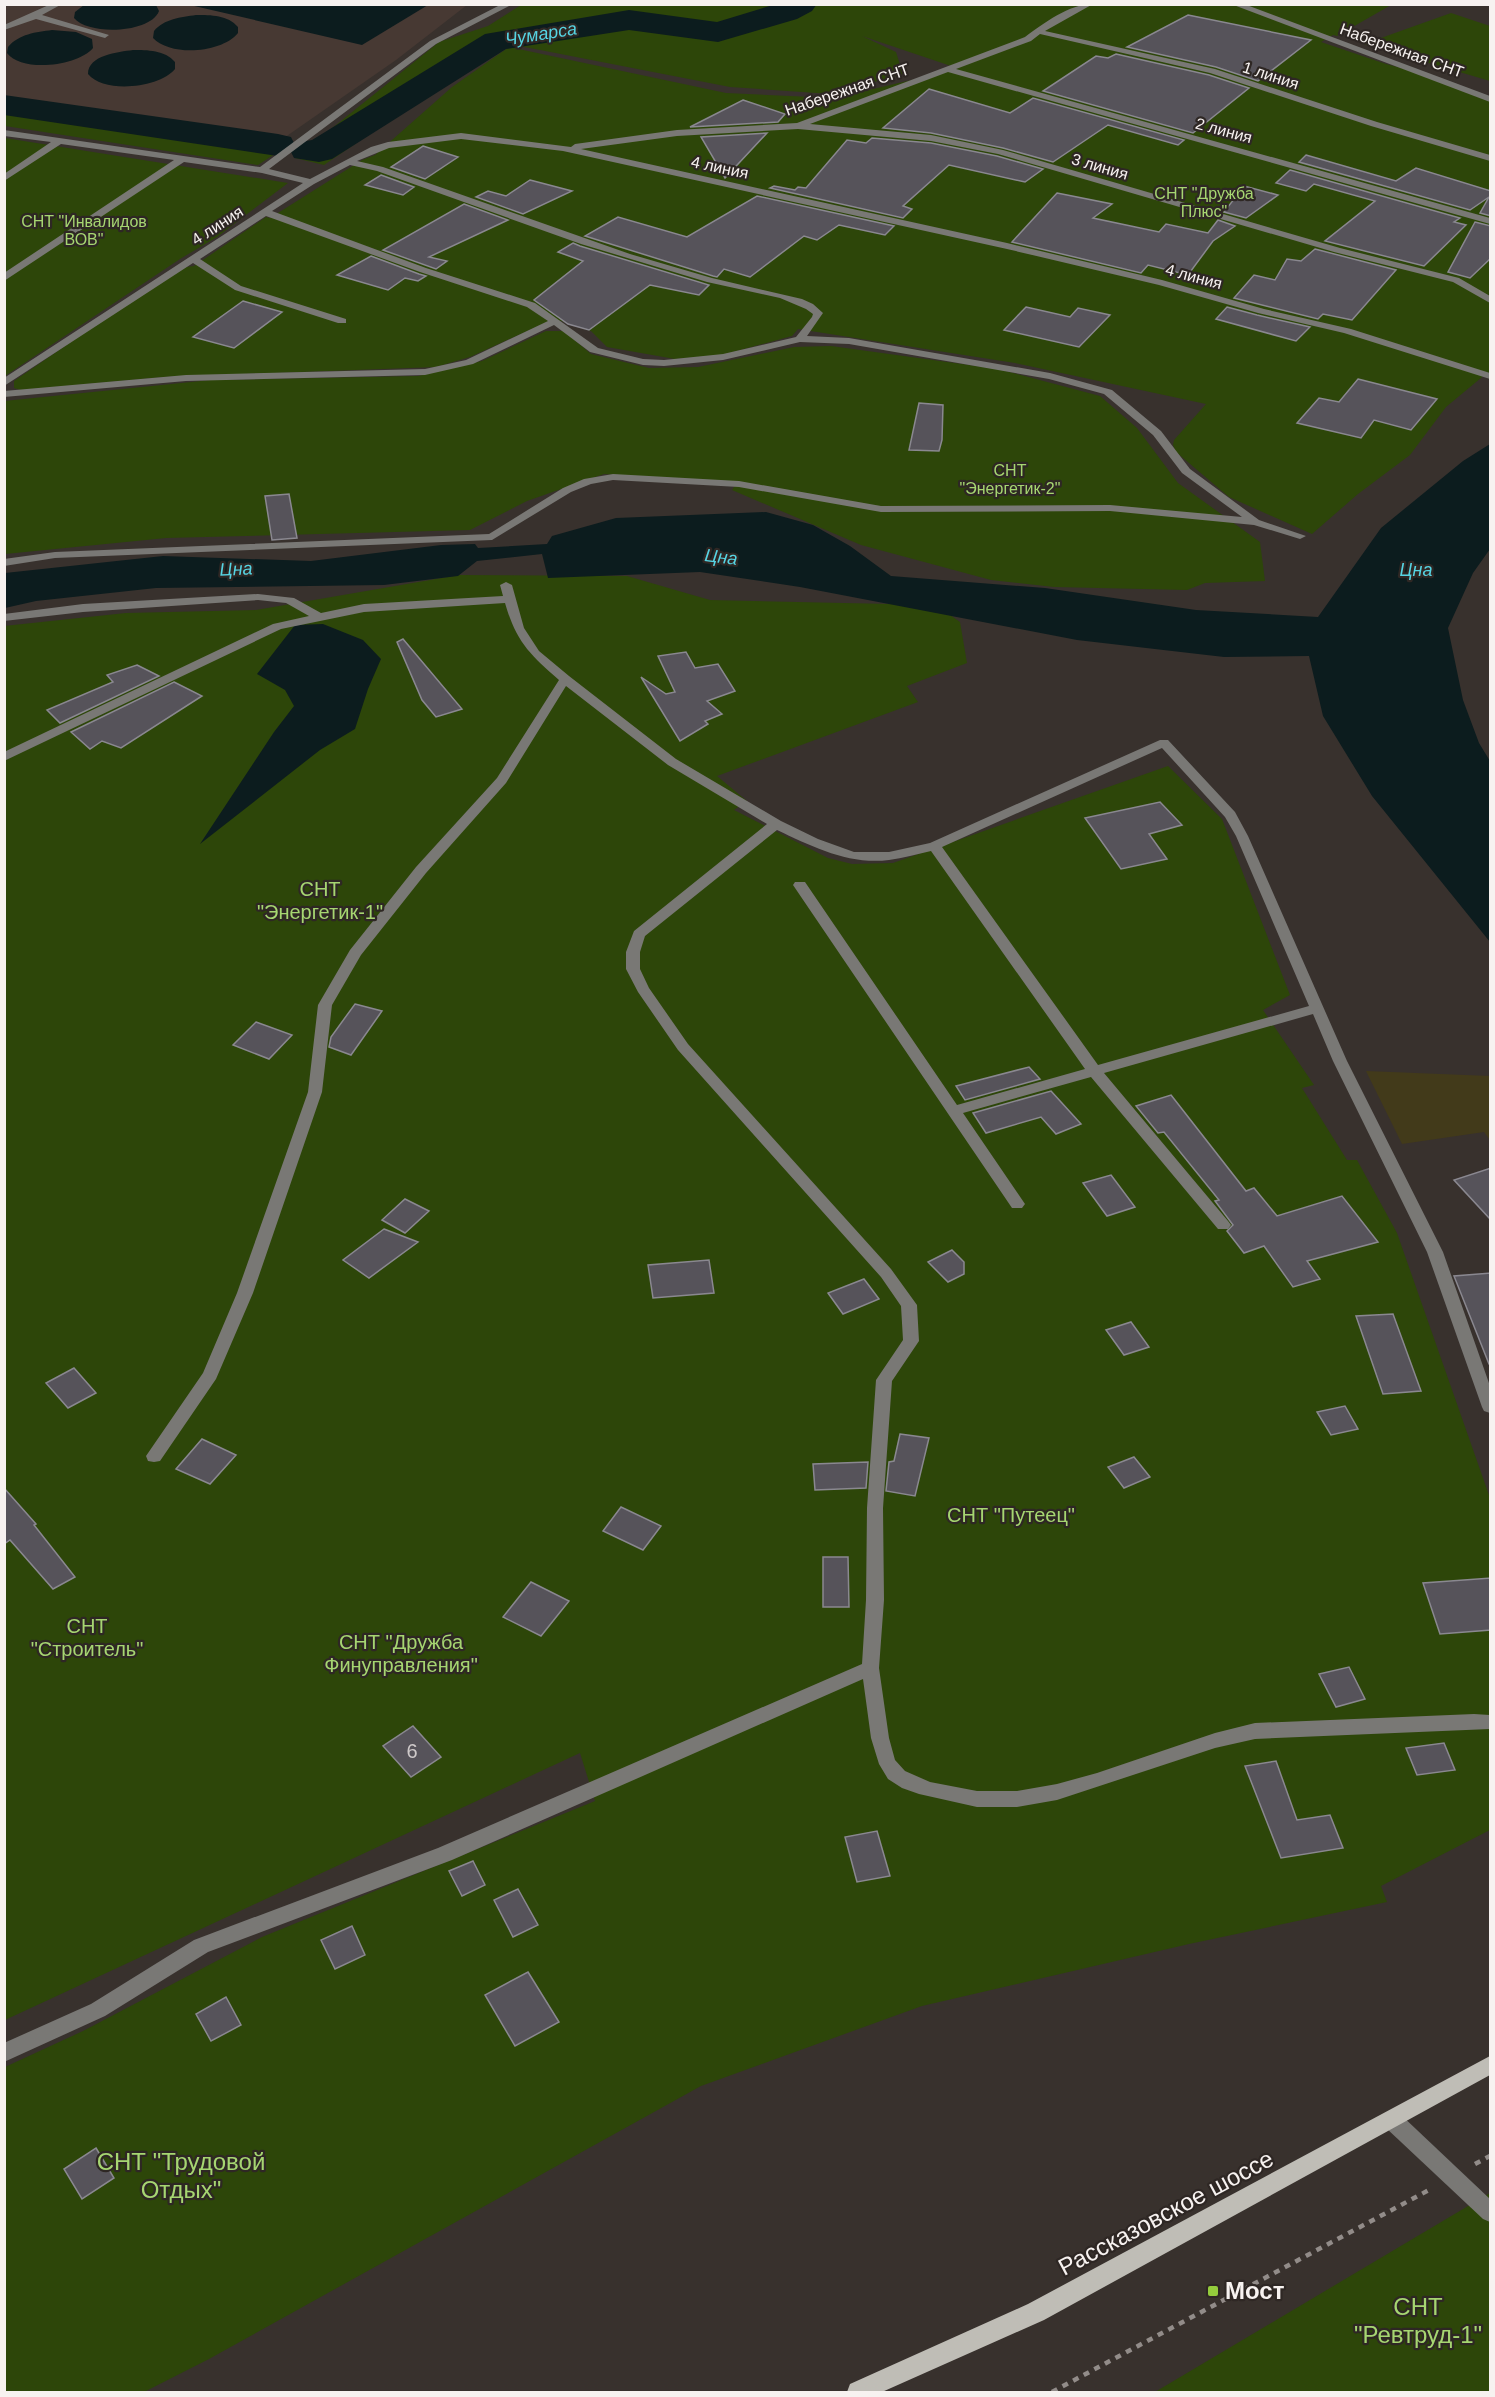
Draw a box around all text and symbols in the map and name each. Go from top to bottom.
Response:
water label: Чумарса [504,18,578,50]
street label: Набережная СНТ [1338,20,1466,81]
street label: 1 линия [1241,58,1301,93]
street label: Набережная СНТ [783,60,912,119]
street label: 2 линия [1194,115,1254,146]
street label: 3 линия [1070,150,1130,183]
street label: 4 линия [690,153,750,182]
park label: СНТ "Дружба Плюс" [1154,185,1254,220]
street label: 4 линия [188,202,246,248]
park label: СНТ "Инвалидов ВОВ" [21,213,147,248]
street label: 4 линия [1164,261,1224,292]
park label: СНТ "Энергетик-2" [960,462,1060,497]
water label: Цна [703,545,739,569]
water label: Цна [219,558,253,580]
water label: Цна [1399,560,1433,580]
park label: СНТ "Энергетик-1" [257,878,383,923]
park label: СНТ "Путеец" [947,1504,1075,1526]
park label: СНТ "Строитель" [31,1615,143,1660]
park label: СНТ "Дружба Финуправления" [324,1631,478,1676]
house number: 6 [406,1740,418,1762]
street label: Рассказовское шоссе [1054,2144,1278,2281]
park label: СНТ "Трудовой Отдых" [97,2148,265,2203]
place label: Мост [1225,2277,1285,2304]
marker: Мост [1206,2284,1220,2298]
park label: СНТ "Ревтруд-1" [1354,2293,1482,2348]

